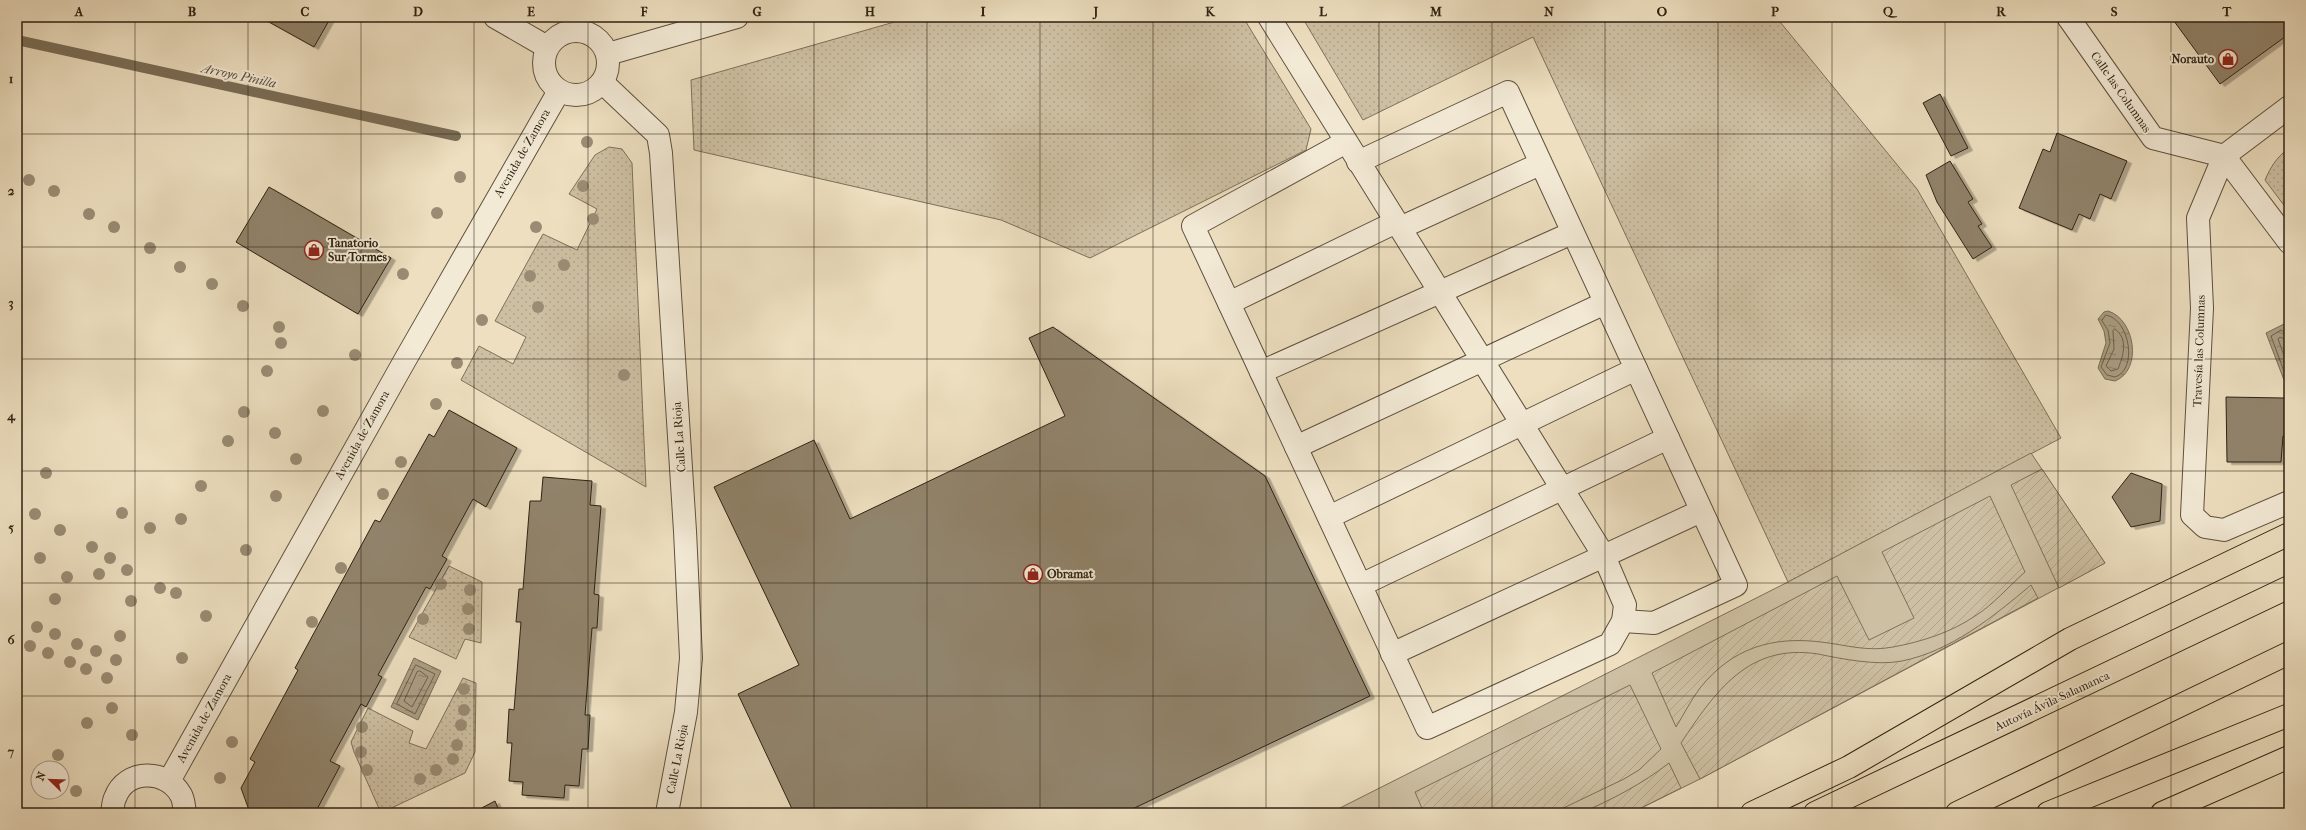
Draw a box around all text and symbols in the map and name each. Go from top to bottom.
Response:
text: A [74,4,84,19]
text: B [188,4,197,19]
text: C [301,4,310,19]
text: D [413,4,423,19]
text: E [527,4,535,19]
text: F [640,4,648,19]
text: G [752,4,762,19]
text: H [865,4,876,19]
text: I [980,4,986,19]
text: J [1092,4,1099,20]
text: K [1205,4,1216,19]
text: L [1319,4,1328,19]
text: M [1429,4,1442,19]
text: N [1544,4,1554,19]
text: O [1657,4,1667,19]
text: P [1771,4,1779,19]
text: Q [1883,4,1898,19]
text: R [1996,4,2007,19]
text: S [2111,4,2118,19]
text: T [2222,4,2233,19]
shop icon: Norauto [2217,48,2239,70]
street label: Calle las Columnas [2088,49,2154,136]
place label: Norauto [2171,52,2214,66]
water label: Arroyo Pinilla [198,60,278,91]
text: 1 [9,71,14,86]
street label: Avenida de Zamora [491,106,553,200]
text: 2 [8,183,15,198]
place label: Tanatorio Sur Tormes [327,236,388,264]
shop icon: Tanatorio Sur Tormes [303,239,325,261]
street label: Travesía las Columnas [2190,294,2208,407]
text: 3 [8,295,14,311]
street label: Avenida de Zamora [331,388,392,483]
street label: Calle La Rioja [670,401,688,473]
text: 4 [6,408,16,424]
text: 5 [8,520,14,535]
shop icon: Obramat [1022,563,1044,585]
place label: Obramat [1047,567,1094,581]
text: 6 [7,632,15,647]
street label: Autovía Ávila-Salamanca [1991,667,2112,734]
street label: Avenida de Zamora [173,671,234,766]
street label: Calle La Rioja [663,722,691,795]
text: 7 [7,744,15,759]
north arrow [30,760,70,800]
text: N [34,769,49,783]

